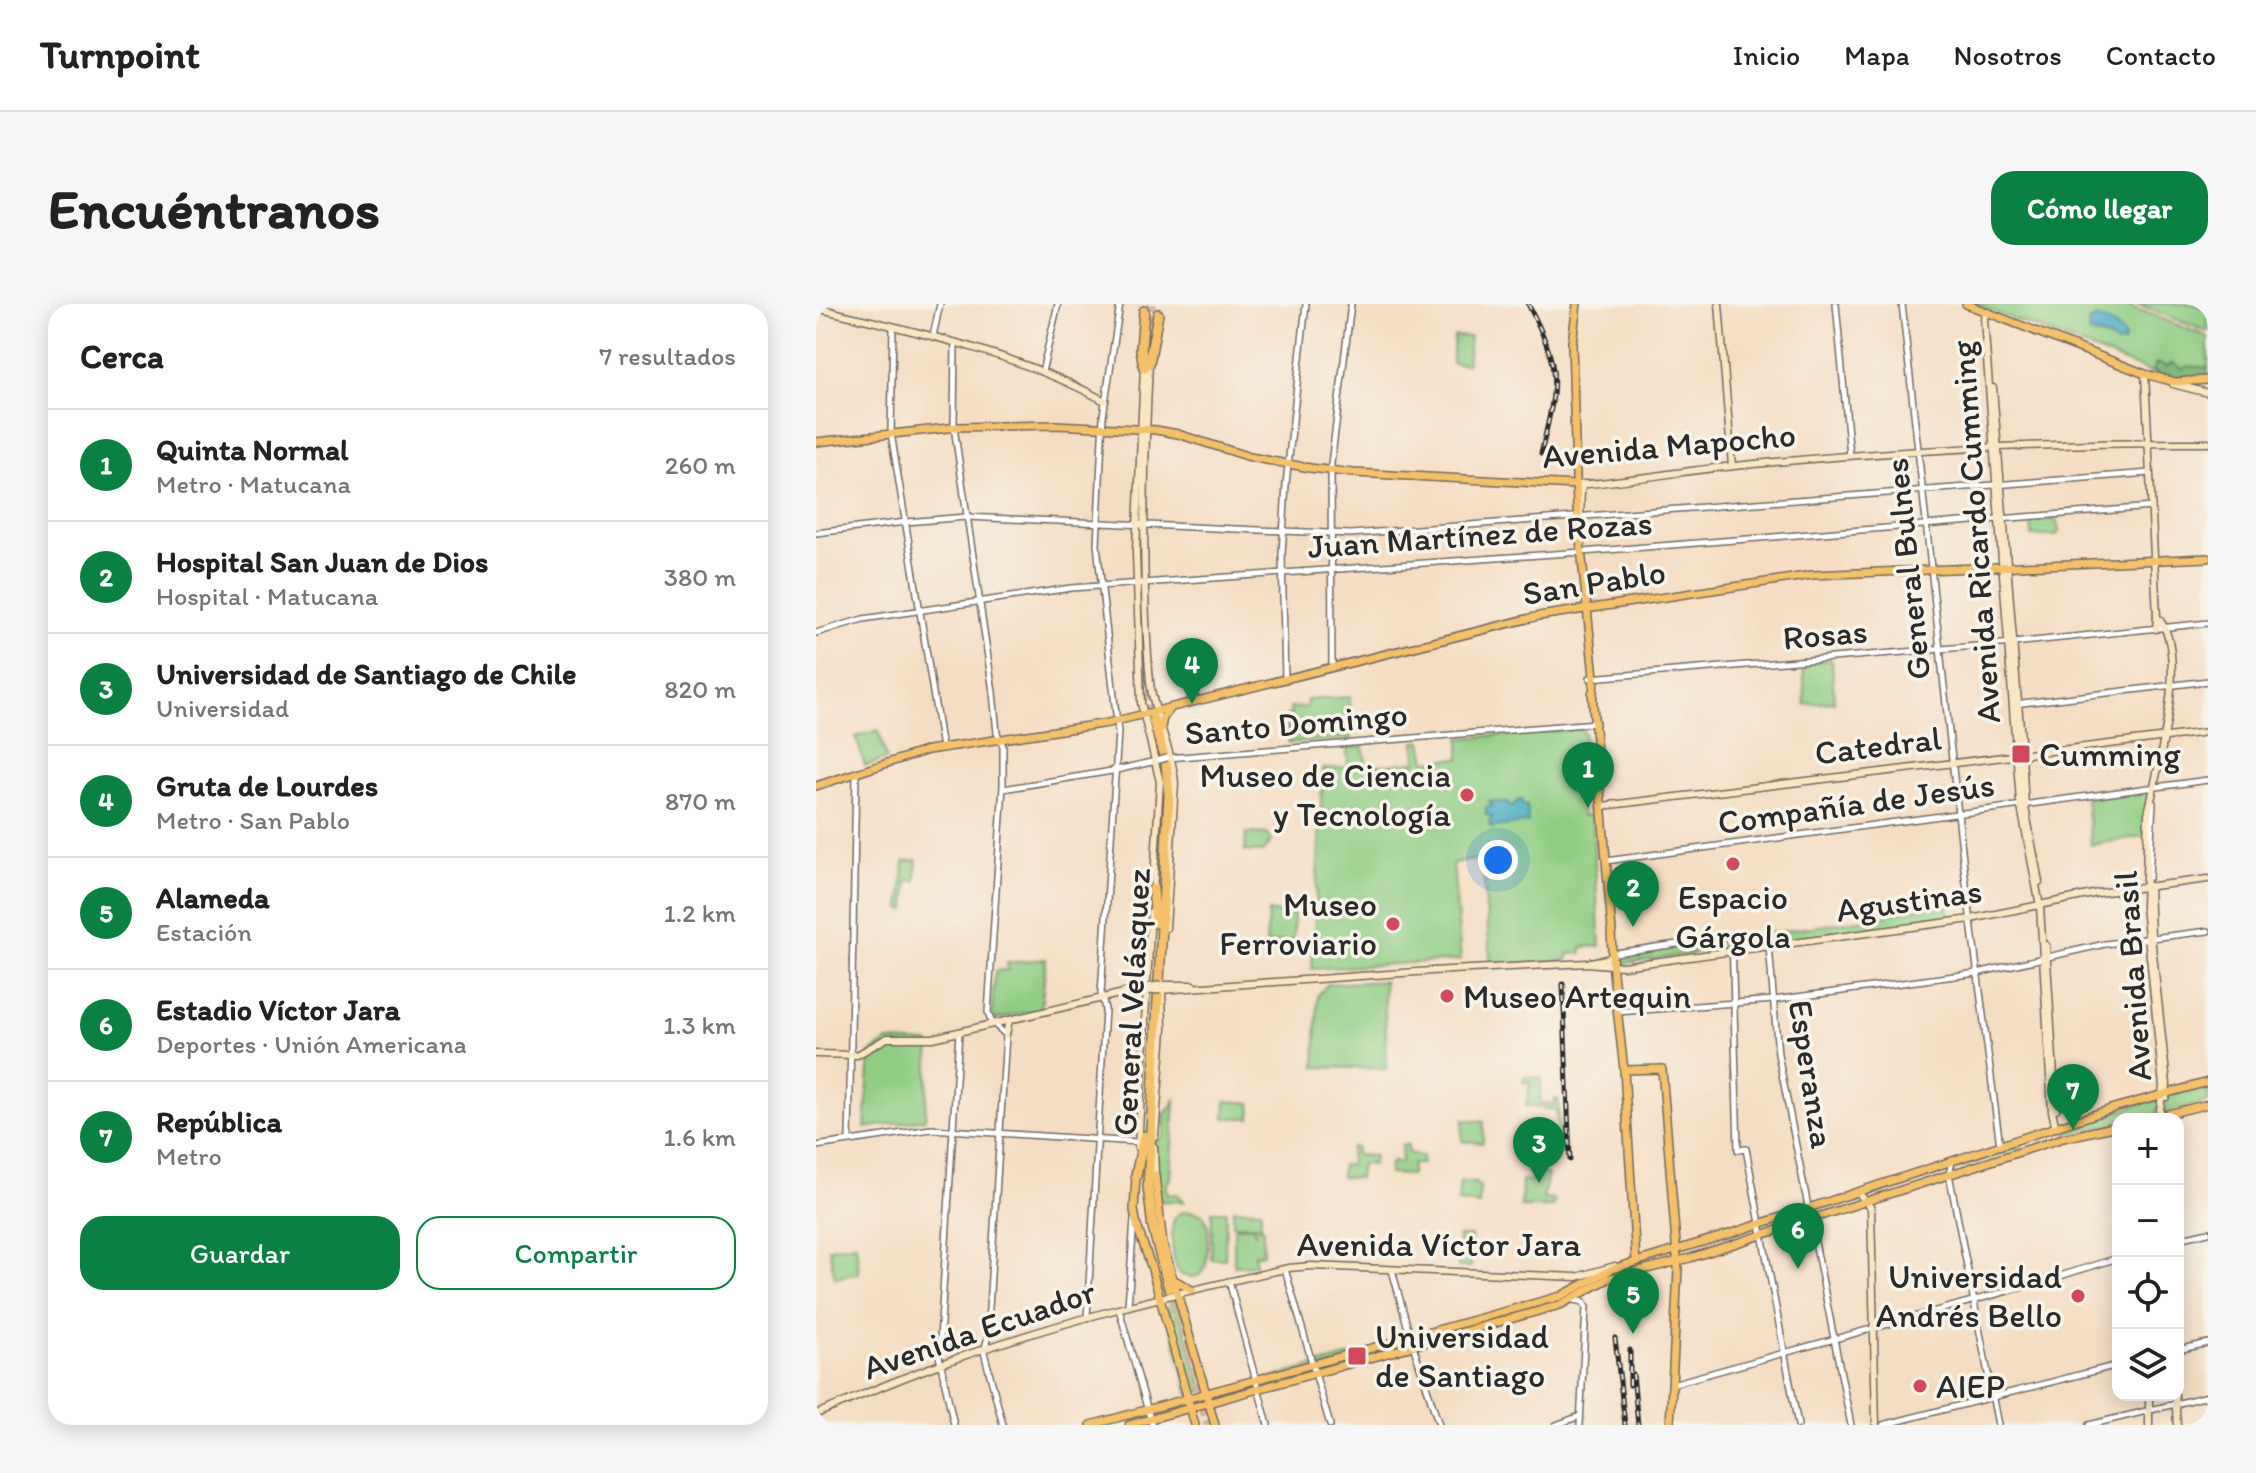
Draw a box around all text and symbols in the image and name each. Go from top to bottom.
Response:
text: Turnpoint [40,32,200,78]
text: Inicio [1733,38,1800,72]
text: Mapa [1844,38,1910,72]
text: Nosotros [1954,38,2062,72]
text: Contacto [2106,38,2216,72]
button: Cómo llegar [1991,171,2208,245]
text: Encuéntranos [48,175,380,242]
text: Cerca [80,336,164,377]
street label: Avenida Ricardo Cumming [1942,339,2009,725]
text: 7 resultados [599,340,736,372]
street label: Avenida Mapocho [1541,414,1798,477]
text: Quinta Normal [156,431,349,468]
text: 1 [100,449,112,481]
text: 260 m [665,449,736,481]
street label: General Bulnes [1875,456,1940,682]
text: Metro · Matucana [156,468,351,500]
street label: Juan Martínez de Rozas [1306,502,1654,567]
text: Hospital San Juan de Dios [156,543,488,580]
street label: San Pablo [1520,551,1669,614]
text: 2 [99,561,113,593]
text: 380 m [664,561,736,593]
text: Hospital · Matucana [156,580,378,612]
street label: Rosas [1781,610,1869,659]
pin: 4 [1166,638,1218,704]
text: Universidad de Santiago de Chile [156,655,576,692]
text: 3 [99,673,113,705]
text: 820 m [664,673,736,705]
text: Universidad [156,692,289,724]
street label: Santo Domingo [1183,693,1409,754]
street label: Catedral [1812,717,1944,774]
place label: Cumming [2039,734,2181,775]
pin: 1 [1562,742,1614,808]
marker: Cumming [2010,743,2032,765]
place label: Museo de Ciencia y Tecnología [1200,755,1451,835]
street label: Compañía de Jesús [1715,764,1997,843]
text: Gruta de Lourdes [156,767,378,804]
text: 4 [98,785,114,817]
text: 870 m [665,785,736,817]
marker: Museo de Ciencia y Tecnología [1458,786,1476,804]
text: Metro · San Pablo [156,804,350,836]
your location [1478,840,1518,880]
marker: Espacio Gárgola [1724,855,1742,873]
pin: 2 [1607,861,1659,927]
street label: General Velásquez [1104,867,1159,1137]
street label: Avenida Brasil [2105,869,2160,1082]
street label: Agustinas [1834,870,1985,931]
place label: Espacio Gárgola [1675,877,1791,957]
text: Alameda [156,879,270,916]
place label: Museo Ferroviario [1219,884,1377,964]
text: 5 [99,897,113,929]
text: 1.2 km [664,897,736,929]
marker: Museo Ferroviario [1384,915,1402,933]
text: Estación [156,916,252,948]
place label: Museo Artequin [1463,976,1691,1017]
marker: Museo Artequin [1438,987,1456,1005]
text: Estadio Víctor Jara [156,991,400,1028]
street label: Esperanza [1780,997,1843,1151]
text: 6 [99,1009,113,1041]
text: 1.3 km [663,1009,736,1041]
text: Deportes · Unión Americana [156,1028,467,1060]
pin: 7 [2047,1064,2099,1130]
text: República [156,1103,282,1140]
map controls [2112,1113,2184,1401]
button: + [2112,1113,2184,1185]
pin: 3 [1513,1117,1565,1183]
text: 7 [100,1121,112,1153]
text: 1.6 km [664,1121,736,1153]
text: Metro [156,1140,222,1172]
button: − [2112,1185,2184,1257]
pin: 6 [1772,1203,1824,1269]
button: Guardar [80,1216,400,1290]
button: Compartir [416,1216,736,1290]
street label: Avenida Víctor Jara [1297,1224,1582,1265]
place label: Universidad Andrés Bello [1876,1256,2063,1336]
button: locate [2112,1257,2184,1329]
pin: 5 [1607,1268,1659,1334]
street label: Avenida Ecuador [858,1270,1101,1388]
marker: Universidad Andrés Bello [2069,1287,2087,1305]
place label: Universidad de Santiago [1375,1316,1550,1396]
button: layers [2112,1329,2184,1401]
marker: Universidad de Santiago [1346,1345,1368,1367]
place label: AIEP [1936,1366,2005,1407]
marker: AIEP [1911,1377,1929,1395]

